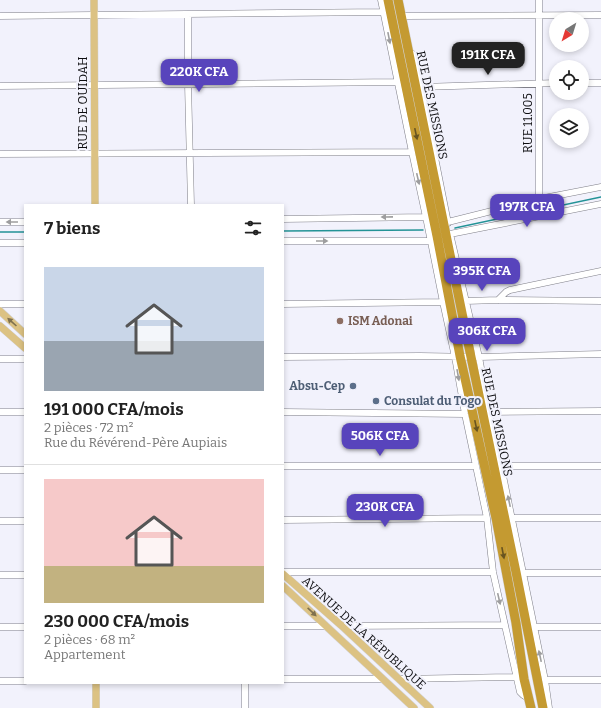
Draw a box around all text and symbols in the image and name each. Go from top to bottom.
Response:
north arrow [549,12,589,52]
map controls [549,12,589,148]
one-way arrow [387,32,393,44]
pin: 191K CFA [447,42,529,76]
text: 191K CFA [461,47,515,62]
street label: RUE DES MISSIONS [414,49,450,161]
street label: RUE DE OUIDAH [76,57,90,149]
pin: 220K CFA [158,59,240,93]
button: locate [549,60,589,100]
text: 220K CFA [170,64,228,79]
street label: RUE 11.005 [521,93,535,153]
button: layers [549,108,589,148]
one-way arrow [413,128,419,140]
one-way arrow [415,173,421,185]
pin: 197K CFA [486,194,568,228]
text: 197K CFA [499,199,555,214]
one-way arrow [380,214,393,220]
icon: filters [242,217,264,239]
text: 7 biens [44,218,100,239]
one-way arrow [6,219,19,225]
one-way arrow [316,238,329,244]
pin: 395K CFA [441,258,523,292]
text: 395K CFA [453,263,511,278]
icon: home [118,293,190,365]
place label: ISM Adonai [348,314,413,328]
marker: ISM Adonai [335,316,345,326]
one-way arrow [8,318,17,327]
pin: 306K CFA [446,318,528,352]
text: 306K CFA [457,323,517,338]
street label: RUE DES MISSIONS [479,366,515,478]
one-way arrow [455,369,461,381]
place label: Absu-Cep [289,379,345,393]
marker: Absu-Cep [348,381,358,391]
place label: Consulat du Togo [384,394,481,408]
marker: Consulat du Togo [371,396,381,406]
text: 191 000 CFA/mois [44,399,184,420]
text: 2 pièces · 72 m² [44,420,133,435]
one-way arrow [473,420,479,432]
pin: 506K CFA [339,423,421,457]
text: 506K CFA [351,428,409,443]
text: Rue du Révérend-Père Aupiais [44,435,227,450]
pin: 230K CFA [344,494,426,528]
one-way arrow [505,495,511,507]
text: 230K CFA [356,499,414,514]
icon: home [118,505,190,577]
one-way arrow [500,547,506,559]
street label: AVENUE DE LA RÉPUBLIQUE [299,573,429,692]
one-way arrow [496,593,502,605]
one-way arrow [307,607,316,616]
text: 230 000 CFA/mois [44,611,189,632]
text: 2 pièces · 68 m² [44,632,135,647]
text: Appartement [44,647,125,662]
one-way arrow [536,650,542,662]

